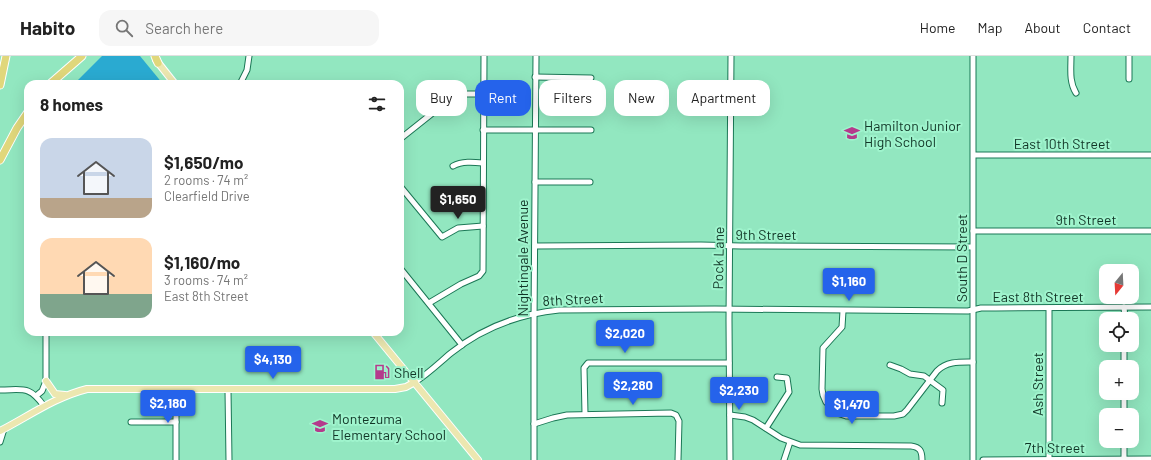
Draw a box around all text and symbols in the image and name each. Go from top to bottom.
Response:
search box [99,10,379,46]
text: Habito [20,16,75,39]
icon: search [113,17,135,39]
text: Search here [145,19,223,37]
text: Home [920,19,956,36]
text: Map [978,19,1002,36]
text: About [1024,19,1061,36]
text: Contact [1083,19,1131,36]
chip: Buy [416,80,467,116]
chip: Rent [475,80,531,116]
chip: Filters [539,80,606,116]
chip: New [614,80,669,116]
chip: Apartment [677,80,770,116]
icon: filters [366,93,388,115]
text: 8 homes [40,94,103,114]
place label: Hamilton Junior High School [864,117,961,150]
school or university icon: Hamilton Junior High School [843,124,861,142]
street label: East 10th Street [1014,135,1110,152]
text: $1,650/mo [164,152,243,172]
icon: home [72,154,120,202]
text: 2 rooms · 74 m² [164,172,248,188]
pin: $1,650 [425,186,491,220]
text: Clearfield Drive [164,188,250,204]
text: $1,650 [440,191,476,207]
street label: Nightingale Avenue [514,200,531,316]
street label: 9th Street [1056,211,1116,228]
street label: South D Street [953,214,970,302]
street label: Pock Lane [709,226,727,290]
street label: 9th Street [736,226,796,243]
text: $1,160/mo [164,252,240,272]
icon: home [72,254,120,302]
north arrow [1099,264,1139,304]
map controls [1099,264,1139,448]
pin: $1,160 [816,268,882,302]
text: 3 rooms · 74 m² [164,272,248,288]
text: $1,160 [832,273,866,289]
text: East 8th Street [164,288,249,304]
street label: East 8th Street [992,288,1084,305]
street label: 8th Street [542,289,604,309]
button: locate [1099,312,1139,352]
pin: $2,020 [592,320,658,354]
text: $2,020 [605,325,645,341]
pin: $4,130 [240,346,306,380]
text: $4,130 [254,351,292,367]
street label: Ash Street [1029,352,1046,416]
button: + [1099,360,1139,400]
fuel station icon: Shell [373,363,391,381]
place label: Shell [394,364,424,381]
pin: $2,280 [600,372,666,406]
text: $2,280 [613,377,653,393]
pin: $2,230 [706,377,772,411]
text: $2,230 [719,382,759,398]
pin: $2,180 [135,390,201,424]
pin: $1,470 [819,391,885,425]
text: $2,180 [149,395,187,411]
text: $1,470 [834,396,870,412]
button: − [1099,408,1139,448]
place label: Montezuma Elementary School [332,410,446,443]
school or university icon: Montezuma Elementary School [311,417,329,435]
street label: 7th Street [1025,439,1085,456]

